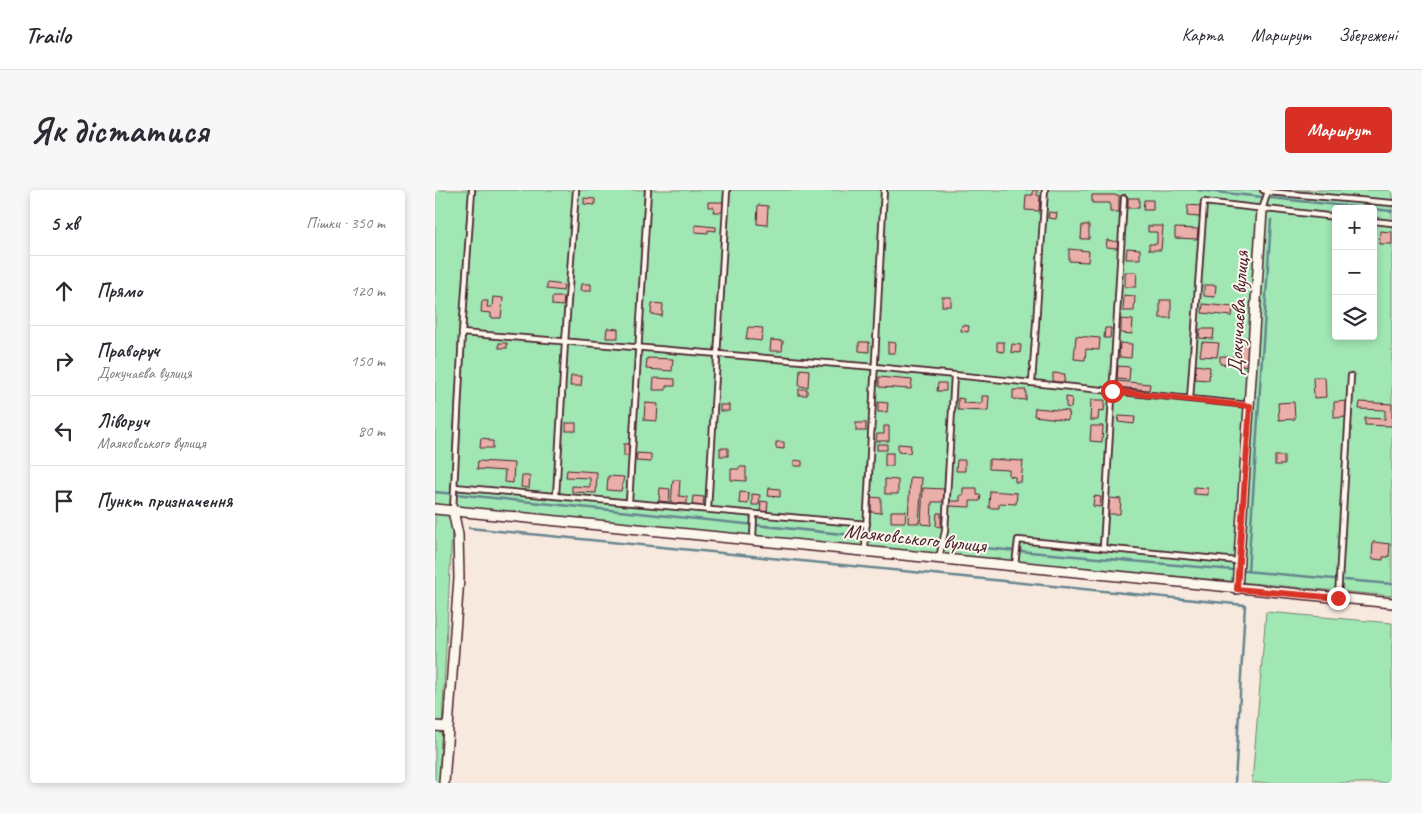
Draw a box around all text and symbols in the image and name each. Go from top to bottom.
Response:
text: Trailo [25,20,71,50]
text: Карта [1182,24,1223,46]
text: Маршрут [1251,24,1310,46]
text: Збережені [1338,24,1397,46]
button: Маршрут [1285,107,1392,153]
text: Як дістатися [30,108,208,153]
map controls [1332,205,1377,340]
button: + [1332,205,1377,250]
text: 5 хв [50,210,78,236]
text: Пішки · 350 m [306,213,385,233]
street label: Докучаєва вулиця [1222,249,1254,376]
button: − [1332,250,1377,295]
icon: ahead [50,277,78,305]
text: Прямо [97,279,142,303]
text: 120 m [351,281,385,301]
button: layers [1332,295,1377,340]
text: Праворуч [97,339,159,363]
icon: right [50,347,78,375]
text: 150 m [351,351,385,371]
text: Докучаєва вулиця [97,363,192,383]
route start [1101,380,1124,403]
text: Ліворуч [97,409,149,433]
icon: left [50,417,78,445]
text: 80 m [358,421,385,441]
text: Маяковського вулиця [97,433,205,453]
icon: arrive [50,487,78,515]
text: Пункт призначення [97,489,232,513]
street label: Маяковського вулиця [843,518,989,559]
route end [1327,587,1350,610]

